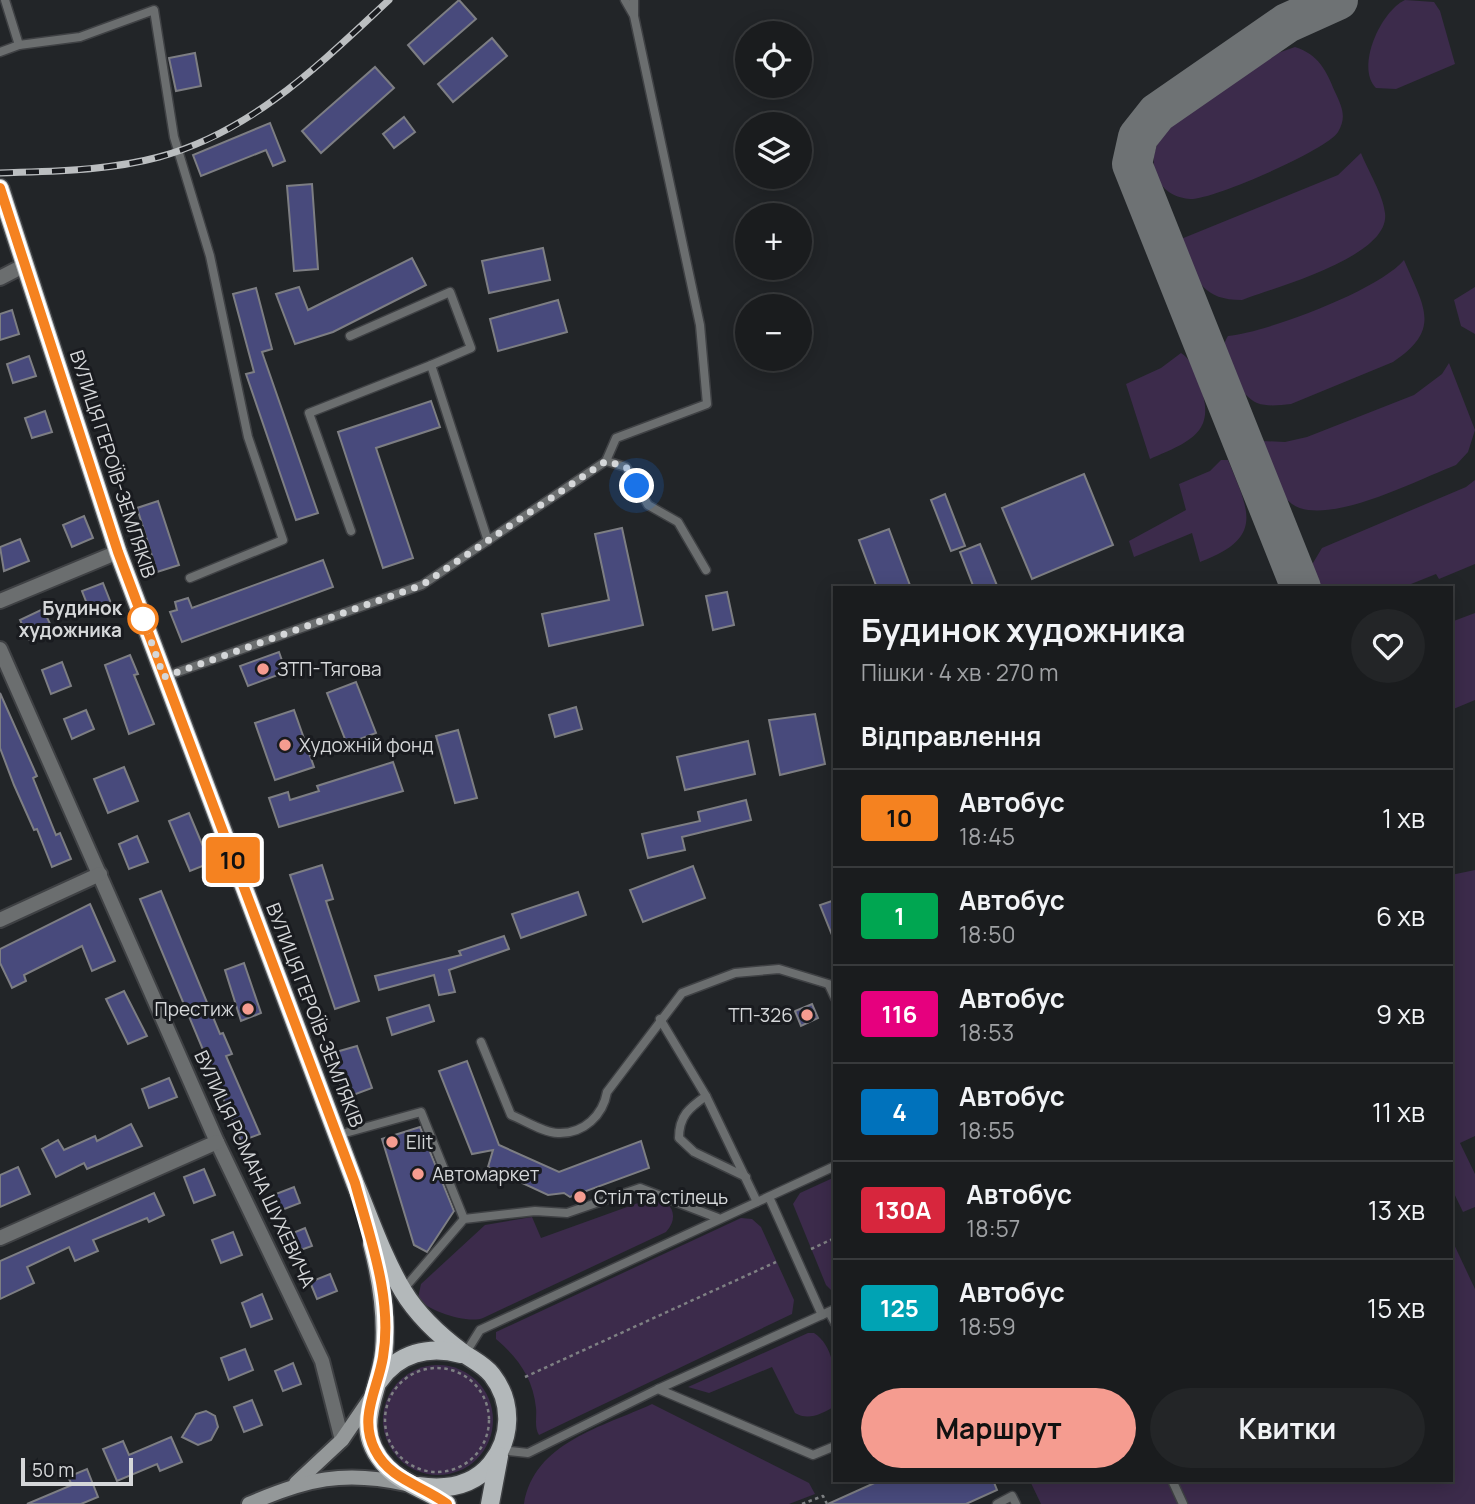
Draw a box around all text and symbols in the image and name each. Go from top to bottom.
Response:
map controls [735,21,812,371]
button: locate [735,21,812,98]
button: layers [735,112,812,189]
button: + [735,203,812,280]
button: − [735,294,812,371]
street label: ВУЛИЦЯ ГЕРОЇВ-ЗЕМЛЯКІВ [64,347,162,582]
your location [619,468,654,503]
place label: Будинок художника [19,595,123,643]
marker: Будинок художника [128,604,158,634]
text: Будинок художника [861,607,1186,652]
button: heart [1351,609,1425,683]
place label: ЗТП-Тягова [277,656,382,682]
text: Пішки · 4 хв · 270 m [861,656,1058,688]
marker: ЗТП-Тягова [255,661,271,677]
text: Відправлення [861,718,1041,754]
place label: Художній фонд [299,732,434,758]
marker: Художній фонд [277,737,293,753]
text: Автобус [959,784,1065,820]
text: 1 хв [1382,800,1425,836]
text: 10 [886,801,913,834]
text: 18:45 [959,820,1015,852]
line badge: 10 [202,837,264,883]
text: 10 [220,843,246,876]
text: Автобус [959,882,1065,918]
text: 6 хв [1376,898,1425,934]
street label: ВУЛИЦЯ ГЕРОЇВ-ЗЕМЛЯКІВ [260,899,370,1131]
text: 1 [894,899,905,932]
text: 18:50 [959,918,1016,950]
text: Автобус [959,980,1065,1016]
place label: Престиж [155,996,235,1022]
text: 9 хв [1376,996,1425,1032]
text: 116 [882,997,917,1030]
marker: Престиж [240,1001,256,1017]
place label: ТП-326 [728,1002,793,1028]
marker: ТП-326 [799,1007,815,1023]
text: 18:53 [959,1016,1014,1048]
street label: ВУЛИЦЯ РОМАНА ШУХЕВИЧА [188,1046,322,1292]
text: Автобус [959,1078,1065,1114]
text: 11 хв [1372,1094,1425,1130]
text: 4 [892,1095,907,1128]
text: 18:55 [959,1114,1015,1146]
place label: Elit [406,1129,433,1155]
marker: Elit [384,1134,400,1150]
place label: Автомаркет [432,1161,540,1187]
marker: Автомаркет [410,1166,426,1182]
text: Автобус [966,1176,1072,1212]
place label: Стіл та стілець [594,1184,728,1210]
marker: Стіл та стілець [572,1189,588,1205]
text: 13 хв [1368,1192,1425,1228]
text: 130А [875,1193,931,1226]
text: 18:57 [966,1212,1020,1244]
text: Автобус [959,1274,1065,1310]
text: 15 хв [1367,1290,1425,1326]
text: 125 [880,1291,919,1324]
text: 18:59 [959,1310,1016,1342]
button: Маршрут [861,1388,1136,1468]
button: Квитки [1150,1388,1425,1468]
scale bar [21,1455,133,1487]
text: 50 m [32,1457,74,1483]

